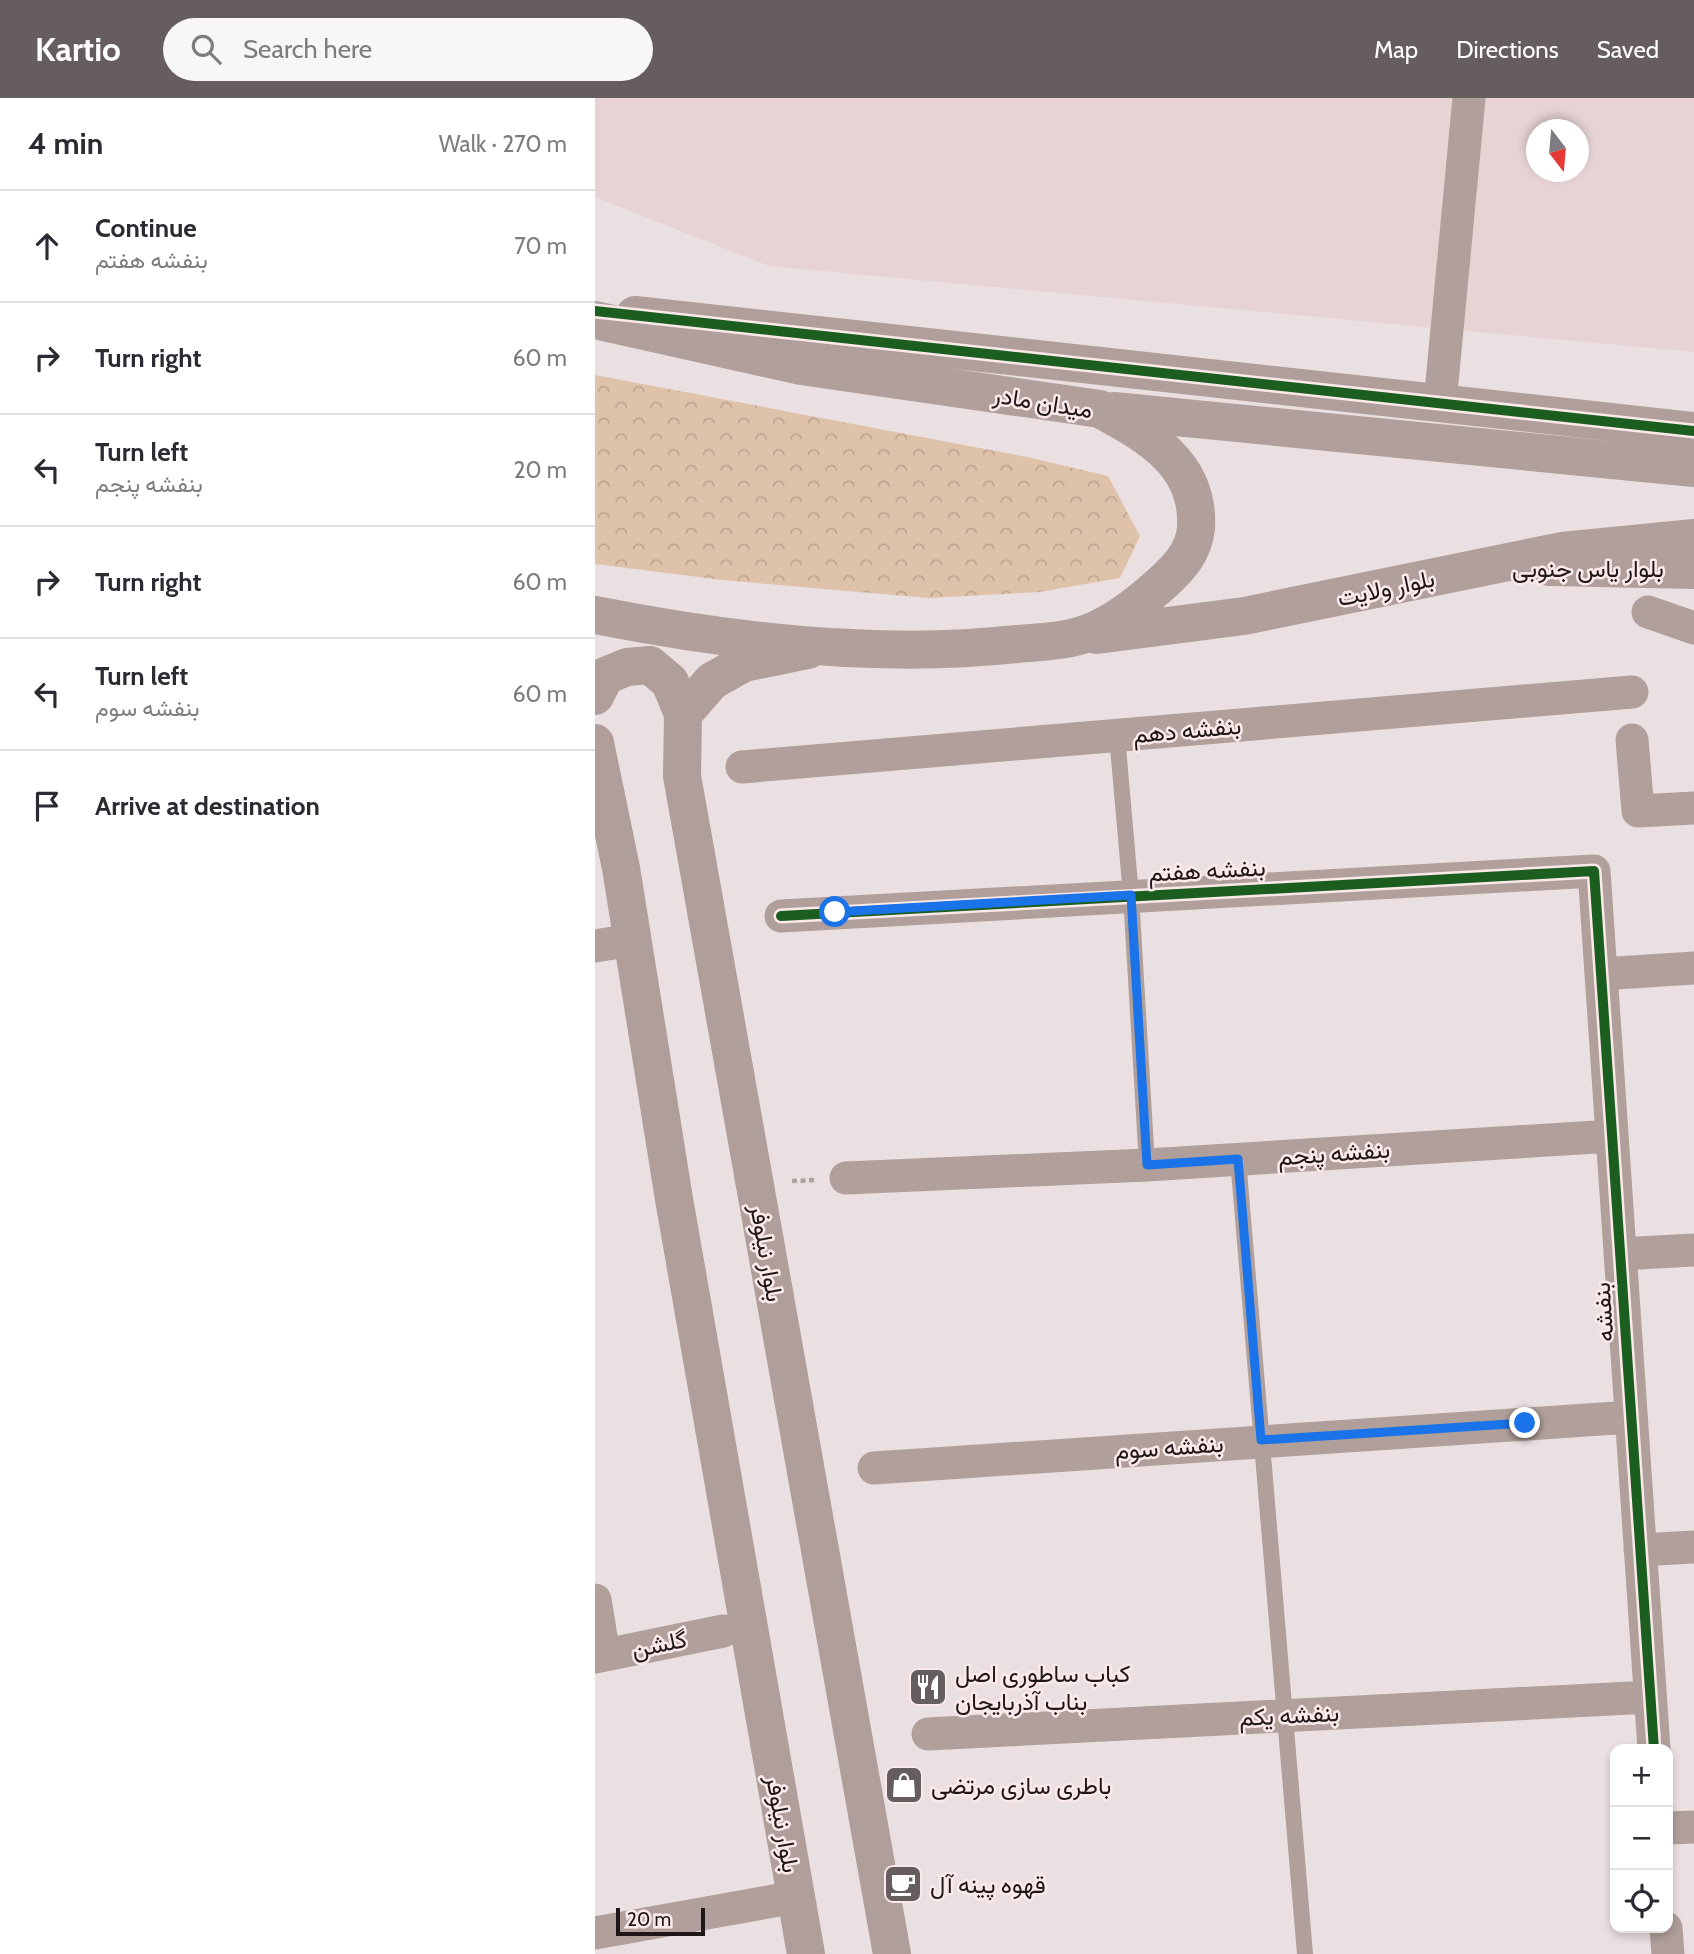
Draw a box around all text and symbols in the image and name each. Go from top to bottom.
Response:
search box [163,18,653,81]
text: Kartio [35,29,121,69]
icon: search [187,30,225,68]
text: Search here [243,33,372,65]
text: Map [1374,35,1418,64]
text: Directions [1456,35,1559,64]
text: Saved [1597,35,1659,64]
north arrow [1526,119,1589,182]
text: 4 min [28,125,103,162]
text: Walk · 270 m [439,130,567,158]
text: Continue [95,212,197,244]
icon: ahead [28,227,66,265]
text: 70 m [514,232,567,260]
text: بنفشه هفتم [95,246,208,274]
icon: right [28,339,66,377]
text: Turn right [95,342,201,374]
text: 60 m [513,344,567,372]
street label: میدان مادر [990,380,1095,425]
text: Turn left [95,436,188,468]
icon: left [28,451,66,489]
text: 20 m [514,456,567,484]
text: بنفشه پنجم [95,470,203,498]
street label: بلوار یاس جنوبی [1512,554,1664,584]
icon: right [28,563,66,601]
street label: بلوار ولایت [1335,564,1437,613]
text: Turn right [95,566,201,598]
text: 60 m [513,568,567,596]
text: Turn left [95,660,188,692]
icon: left [28,675,66,713]
text: 60 m [513,680,567,708]
text: بنفشه سوم [95,694,200,722]
street label: بنفشه دهم [1132,711,1243,751]
icon: arrive [28,787,66,825]
text: Arrive at destination [95,790,320,822]
street label: بنفشه هفتم [1147,852,1267,890]
route start [819,896,850,927]
street label: بنفشه پنجم [1277,1135,1391,1173]
street label: بلوار نیلوفر [743,1201,790,1304]
street label: بنفشه [1586,1281,1620,1343]
route end [1509,1407,1540,1438]
street label: بنفشه سوم [1114,1429,1225,1467]
street label: گلشن [629,1624,689,1664]
place label: کباب ساطوری اصل بناب آذربایجان [955,1659,1130,1717]
restaurant icon: کباب ساطوری اصل بناب آذربایجان [907,1666,949,1708]
street label: بنفشه یکم [1238,1698,1340,1734]
map controls [1610,1744,1673,1933]
button: + [1610,1744,1673,1807]
shop icon: باطری سازی مرتضی [883,1764,925,1806]
place label: باطری سازی مرتضی [931,1771,1111,1801]
street label: بلوار نیلوفر [759,1772,806,1875]
button: − [1610,1807,1673,1870]
cafe icon: قهوه پینه آل [882,1863,924,1905]
place label: قهوه پینه آل [930,1870,1046,1901]
button: locate [1610,1870,1673,1933]
scale bar [616,1905,705,1937]
text: 20 m [627,1908,671,1931]

